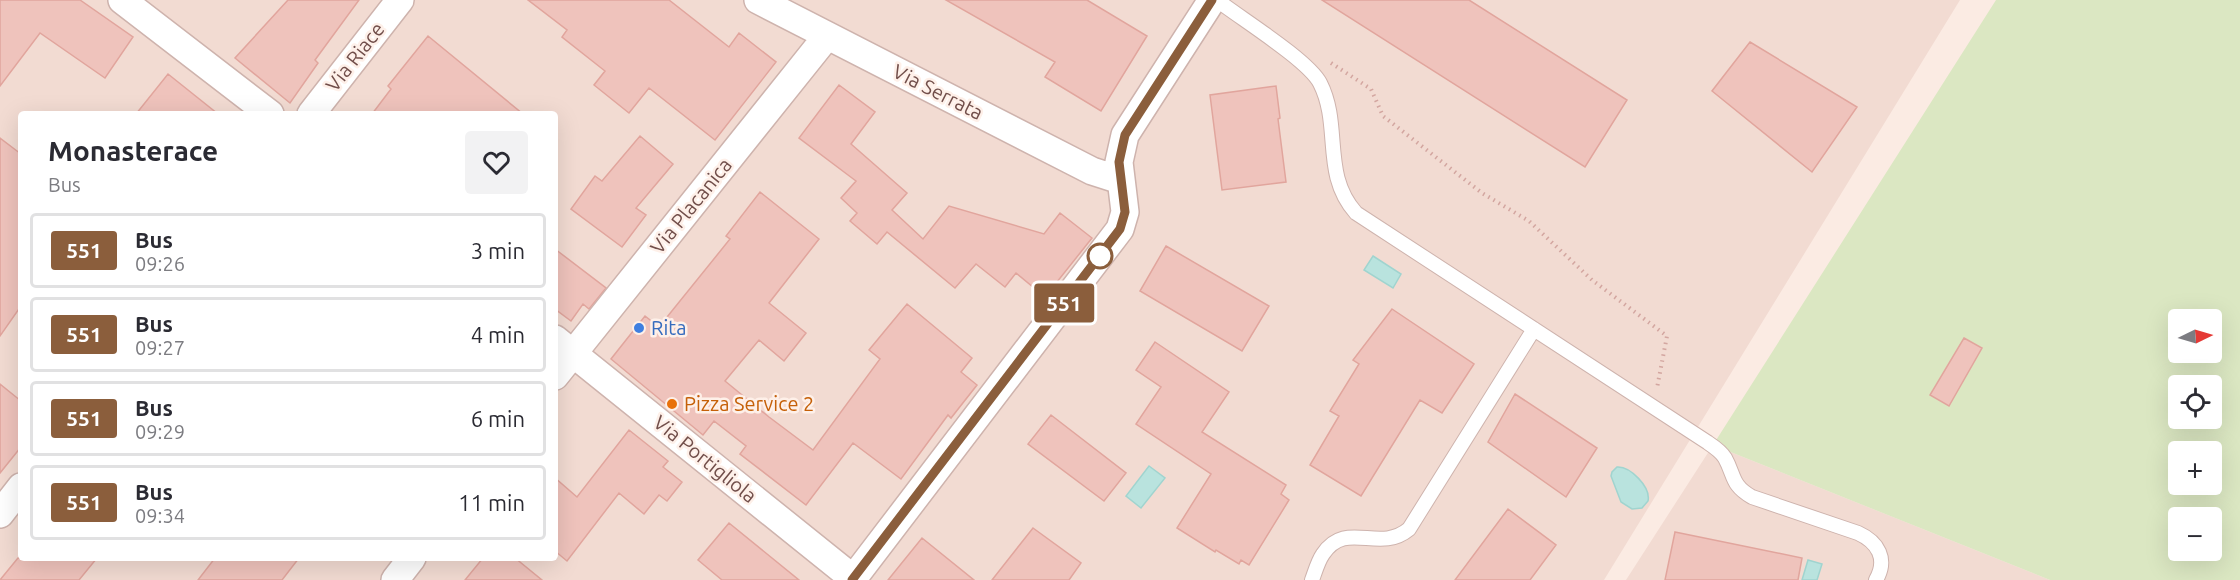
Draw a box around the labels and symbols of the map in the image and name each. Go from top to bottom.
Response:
street label: Via Riace [321,18,389,96]
street label: Via Serrata [889,59,987,124]
street label: Via Placanica [645,153,736,258]
unlabelled marker [1087,243,1113,269]
line badge: 551 [1030,284,1098,322]
north arrow [2168,309,2222,363]
place label: Rita [651,316,686,339]
marker: Rita [632,321,646,335]
place label: Pizza Service 2 [684,392,814,415]
marker: Pizza Service 2 [665,397,679,411]
street label: Via Portigliola [649,410,761,507]

